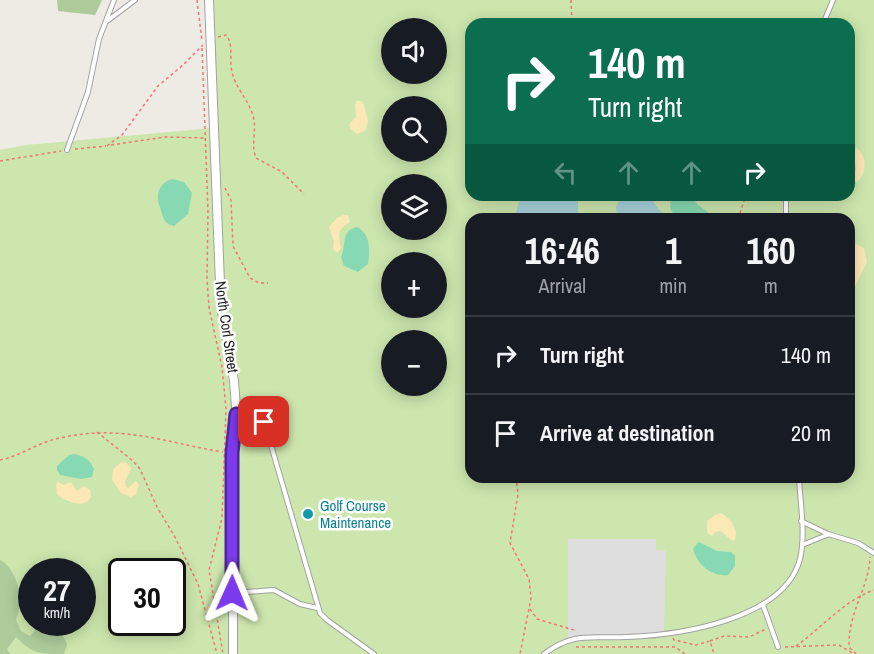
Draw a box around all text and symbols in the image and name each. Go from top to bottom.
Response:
map controls [381,18,447,396]
button: sound [381,18,447,84]
text: 140 m [588,35,686,91]
icon: right [489,42,567,120]
text: Turn right [588,89,682,125]
button: search [381,96,447,162]
icon: left [549,156,582,189]
icon: ahead [612,156,645,189]
icon: ahead [675,156,708,189]
icon: right [738,156,771,189]
button: layers [381,174,447,240]
text: 16:46 [524,227,600,275]
text: 1 [665,227,681,275]
text: 160 [746,227,796,275]
button: + [381,252,447,318]
text: Arrival [539,272,586,299]
text: min [659,272,687,299]
text: m [764,272,778,299]
street label: North Corl Street [210,280,244,375]
button: − [381,330,447,396]
icon: right [489,339,522,372]
text: Turn right [540,340,624,370]
text: 140 m [781,340,831,370]
pin [238,396,289,447]
icon: arrive [247,405,280,438]
icon: arrive [489,417,522,450]
text: Arrive at destination [540,418,714,448]
text: 20 m [791,418,831,448]
place label: Golf Course Maintenance [320,495,391,533]
marker: Golf Course Maintenance [301,507,315,521]
speed limit sign: 30 [108,558,186,636]
position arrow [200,561,264,625]
text: 27 [43,570,71,610]
text: km/h [44,602,70,623]

